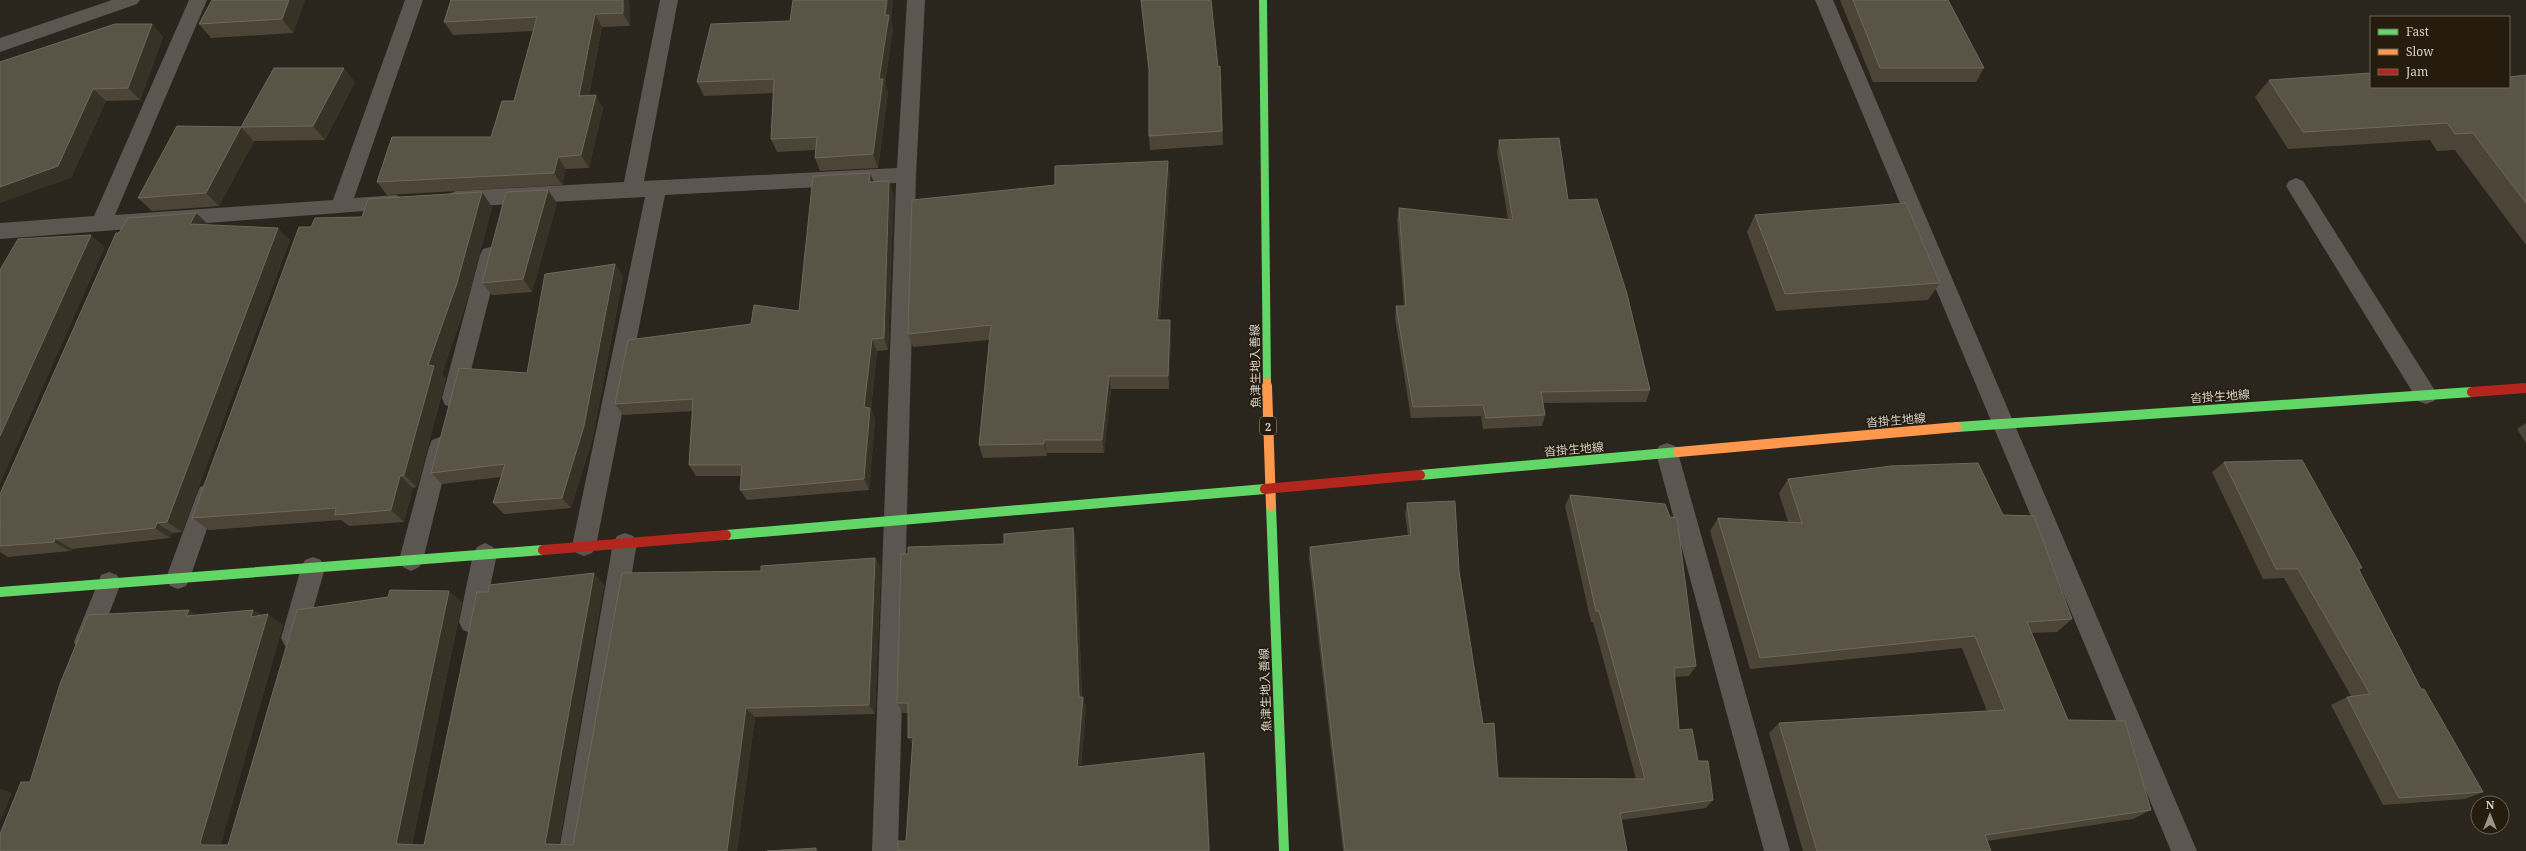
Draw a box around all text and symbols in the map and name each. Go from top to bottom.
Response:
legend [2370,16,2510,88]
text: Fast [2406,23,2429,40]
text: Slow [2406,43,2434,60]
text: Jam [2405,63,2428,80]
street label: 魚津生地入善線 [1246,324,1264,408]
street label: 沓掛生地線 [2189,385,2251,407]
street label: 沓掛生地線 [1865,409,1927,431]
road number: 2 [1260,417,1276,435]
street label: 沓掛生地線 [1543,438,1605,460]
street label: 魚津生地入善線 [1255,648,1275,732]
north arrow [2470,795,2510,835]
text: N [2486,797,2495,812]

